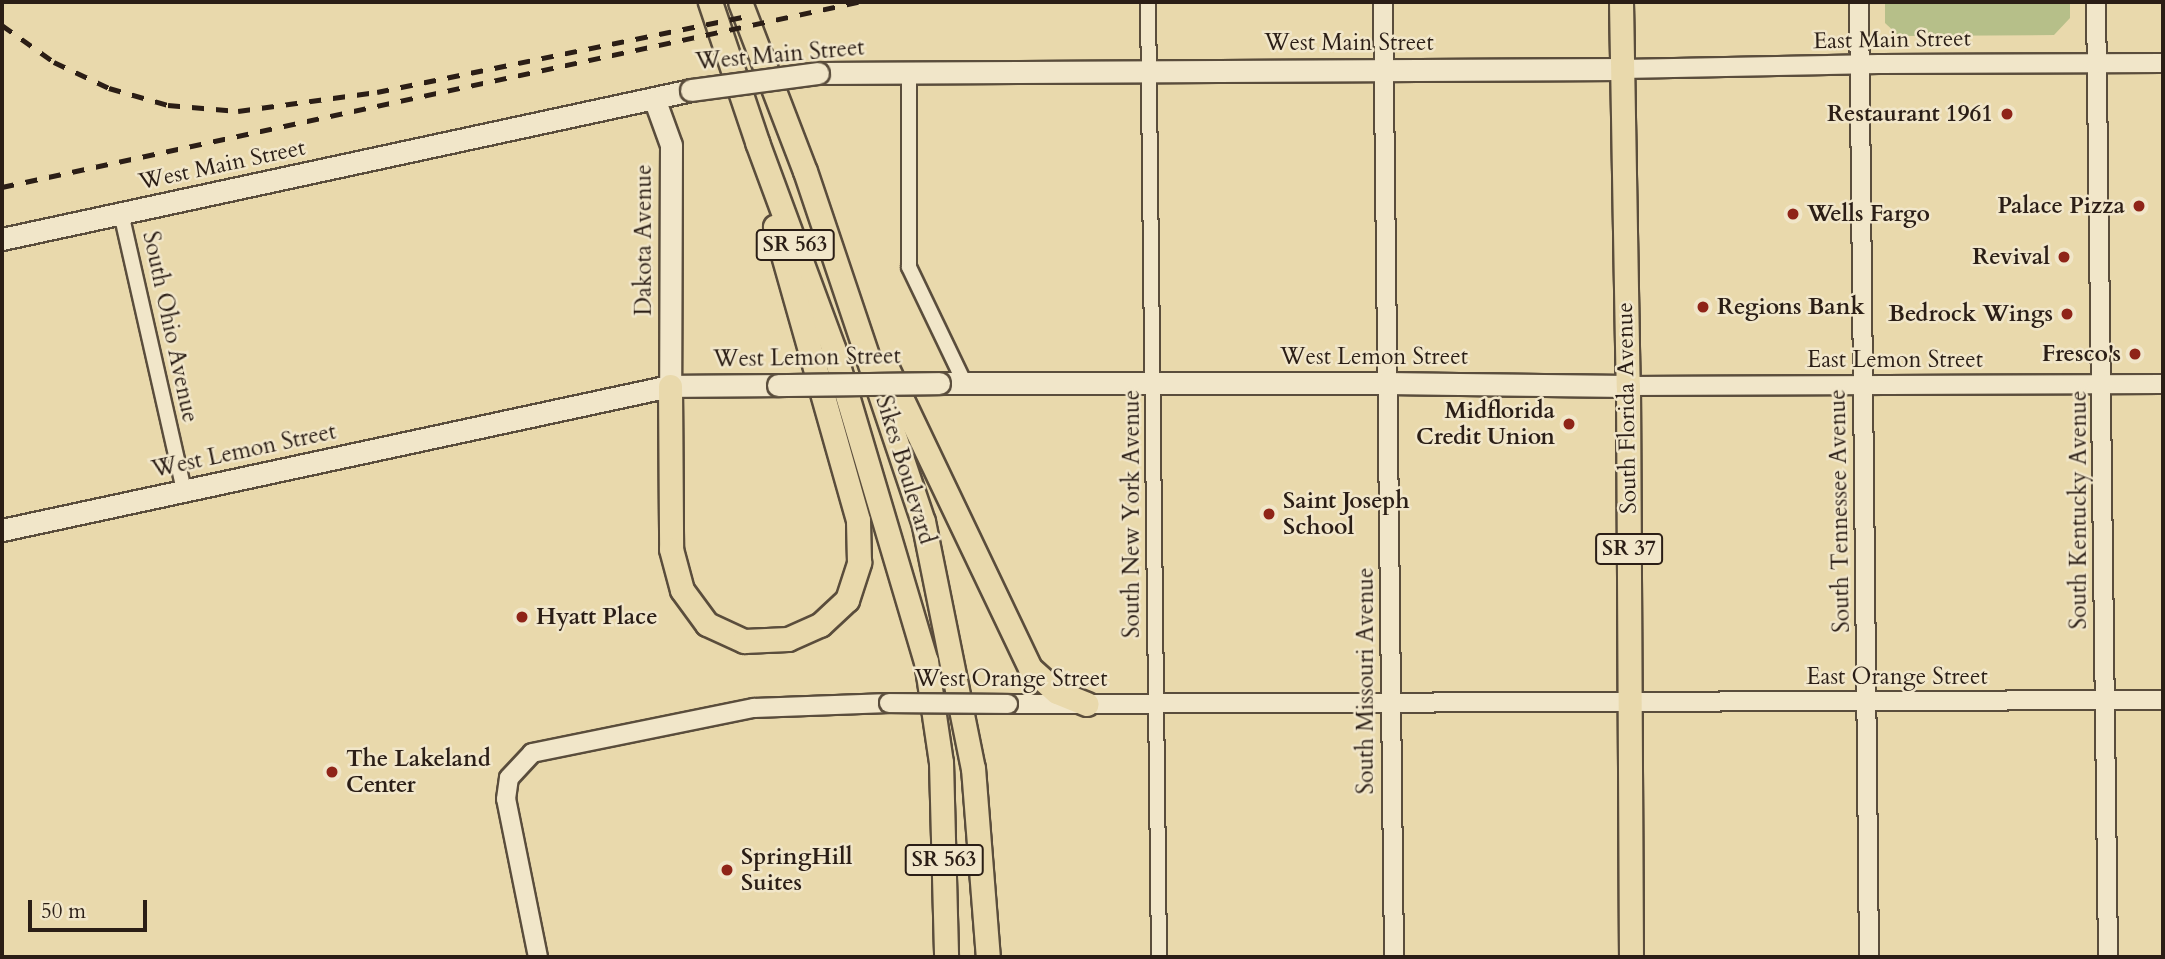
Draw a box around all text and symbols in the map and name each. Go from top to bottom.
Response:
street label: East Main Street [1813,25,1971,55]
street label: West Main Street [1264,29,1434,57]
street label: West Main Street [694,34,866,76]
place label: Restaurant 1961 [1827,100,1993,128]
marker: Restaurant 1961 [1999,106,2015,122]
street label: West Main Street [136,134,308,196]
street label: Dakota Avenue [630,164,658,316]
place label: Palace Pizza [1998,192,2125,220]
marker: Palace Pizza [2131,198,2147,214]
place label: Wells Fargo [1807,200,1930,228]
marker: Wells Fargo [1785,206,1801,222]
road number: SR 563 [755,228,835,262]
street label: South Ohio Avenue [136,229,204,425]
place label: Revival [1972,243,2050,271]
marker: Revival [2056,249,2072,265]
place label: Regions Bank [1717,293,1865,321]
marker: Regions Bank [1695,299,1711,315]
place label: Bedrock Wings [1888,300,2053,328]
street label: South Florida Avenue [1611,302,1643,514]
marker: Bedrock Wings [2059,306,2075,322]
place label: Fresco's [2042,340,2121,368]
street label: West Lemon Street [713,343,901,373]
street label: West Lemon Street [1280,343,1468,371]
street label: East Lemon Street [1807,346,1983,374]
marker: Fresco's [2127,346,2143,362]
street label: South Tennessee Avenue [1824,389,1856,633]
street label: South New York Avenue [1118,390,1146,638]
street label: South Kentucky Avenue [2065,391,2093,629]
street label: Sikes Boulevard [869,392,941,548]
place label: Midflorida Credit Union [1416,397,1555,451]
marker: Midflorida Credit Union [1561,416,1577,432]
street label: West Lemon Street [149,418,339,484]
place label: Saint Joseph School [1283,487,1410,541]
marker: Saint Joseph School [1261,506,1277,522]
road number: SR 37 [1594,532,1664,566]
street label: South Missouri Avenue [1352,568,1380,794]
place label: Hyatt Place [536,603,658,631]
marker: Hyatt Place [514,609,530,625]
street label: East Orange Street [1806,663,1988,691]
street label: West Orange Street [914,665,1108,693]
place label: The Lakeland Center [346,745,491,799]
marker: The Lakeland Center [324,764,340,780]
road number: SR 563 [904,842,984,878]
place label: SpringHill Suites [741,843,852,897]
marker: SpringHill Suites [719,862,735,878]
scale bar [32,886,150,930]
text: 50 m [41,897,86,926]

